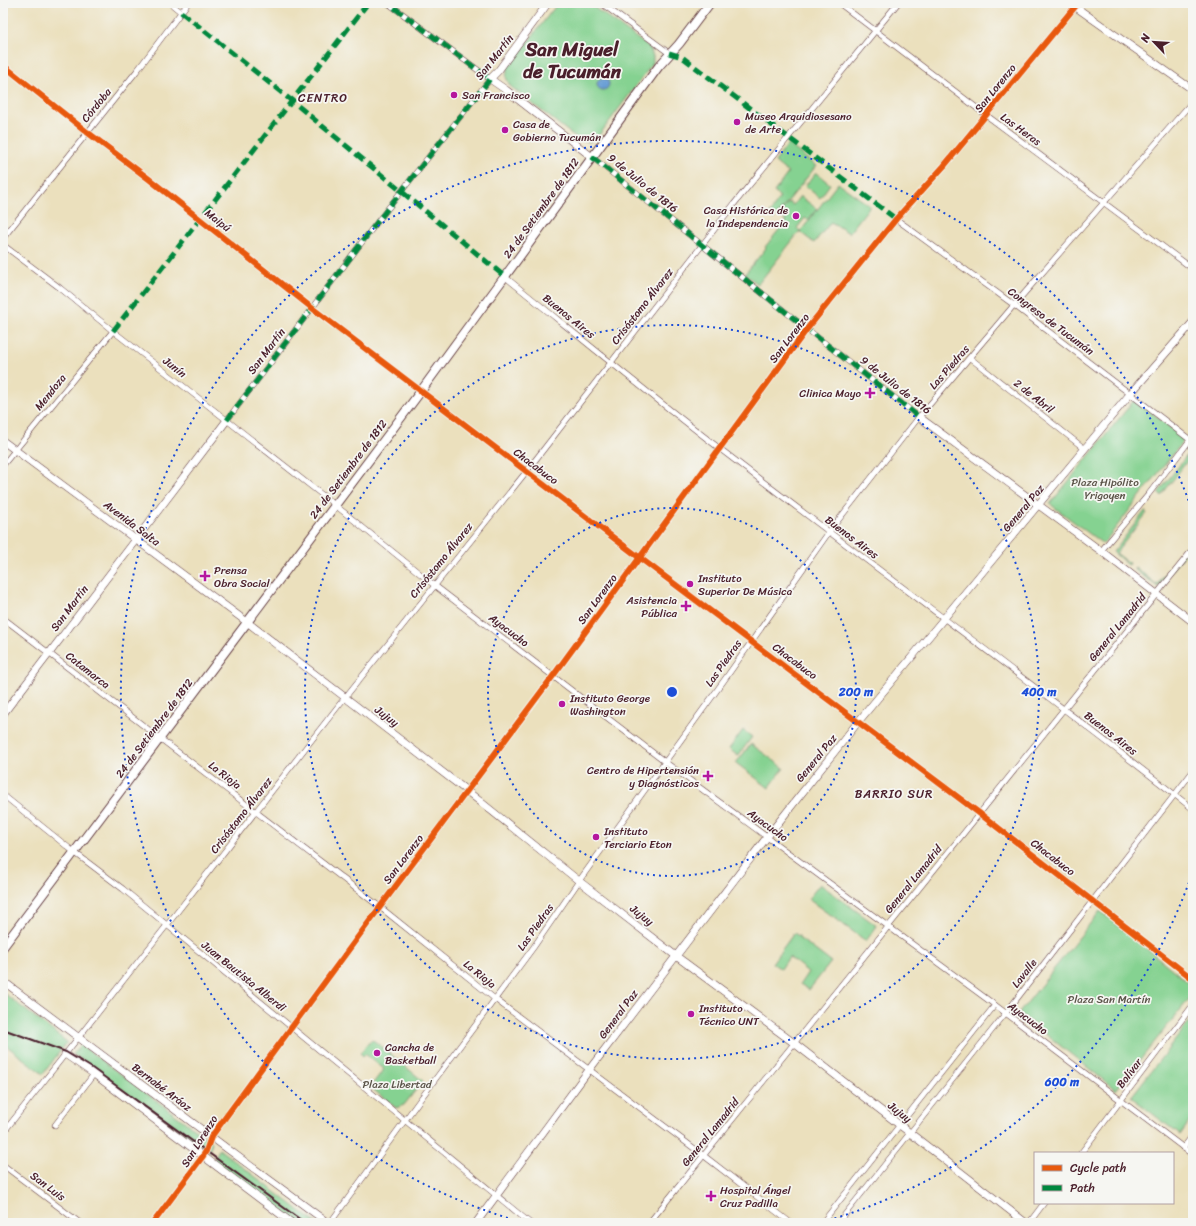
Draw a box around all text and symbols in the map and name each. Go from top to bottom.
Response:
north arrow [1134,22,1174,62]
street label: San Martín [470,30,519,84]
text: N [1135,30,1156,46]
district label: San Miguel de Tucumán [523,33,622,88]
street label: San Lorenzo [970,59,1021,117]
street label: Córdoba [76,84,117,127]
place label: San Francisco [462,86,530,105]
district label: CENTRO [298,87,348,109]
marker: San Francisco [449,90,459,100]
place label: Museo Arquidiosesano de Arte [745,107,852,139]
street label: Las Heras [996,108,1045,151]
place label: Casa de Gobierno Tucumán [513,115,601,147]
marker: Museo Arquidiosesano de Arte [732,117,742,127]
marker: Casa de Gobierno Tucumán [500,125,510,135]
street label: 9 de Julio de 1816 [603,149,682,218]
street label: 24 de Setiembre de 1812 [498,154,585,263]
place label: Casa Histórica de la Independencia [704,201,789,233]
street label: Maipú [200,204,235,237]
marker: Casa Histórica de la Independencia [791,211,801,221]
street label: Crisóstomo Álvarez [606,263,679,349]
street label: Congreso de Tucumán [1003,282,1098,360]
street label: Buenos Aires [538,289,600,344]
street label: San Lorenzo [764,309,815,367]
street label: San Martín [243,324,290,379]
street label: Las Piedras [924,340,975,394]
street label: Junín [158,351,191,383]
street label: 9 de Julio de 1816 [856,351,936,419]
street label: Mendoza [30,369,72,415]
street label: 2 de Abril [1009,374,1059,419]
place label: Clinica Mayo [799,384,861,403]
marker: Clinica Mayo [864,387,876,399]
street label: 24 de Setiembre de 1812 [305,415,393,523]
street label: Chacabuco [509,443,563,490]
park label: Plaza Hipólito Yrigoyen [1071,473,1139,505]
street label: General Paz [998,480,1050,536]
street label: Avenida Salta [98,495,165,551]
street label: Buenos Aires [821,511,883,565]
street label: Crisóstomo Álvarez [405,518,479,602]
place label: Prensa Obra Social [214,561,271,593]
place label: Instituto Superior De Música [697,569,793,601]
marker: Prensa Obra Social [199,570,211,582]
street label: San Lorenzo [573,570,623,629]
marker: Instituto Superior De Música [685,579,695,589]
street label: San Martín [46,581,93,636]
street label: General Lamadrid [1084,588,1152,666]
place label: Asistencia Pública [626,591,677,623]
marker: Asistencia Pública [680,600,692,612]
street label: Ayacucho [484,608,533,652]
street label: Las Piedras [700,635,747,691]
street label: Chacabuco [768,638,822,685]
street label: Catamarca [61,647,114,694]
street label: 24 de Setiembre de 1812 [111,674,199,782]
text: 200 m [838,681,874,703]
text: 400 m [1020,681,1057,703]
centre of rings [665,685,679,699]
place label: Instituto George Washington [569,689,651,721]
marker: Instituto George Washington [557,699,567,709]
street label: Jujuy [370,700,403,732]
street label: Buenos Aires [1080,706,1142,761]
street label: General Paz [791,729,842,787]
street label: La Rioja [204,756,246,795]
place label: Centro de Hipertensión y Diagnósticos [587,761,700,793]
marker: Centro de Hipertensión y Diagnósticos [702,770,714,782]
street label: Crisóstomo Álvarez [205,772,278,858]
district label: BARRIO SUR [855,783,933,805]
street label: Ayacucho [742,803,793,847]
place label: Instituto Terciario Eton [603,822,672,854]
street label: San Lorenzo [378,830,429,888]
marker: Instituto Terciario Eton [591,832,601,842]
street label: Chacabuco [1026,834,1079,881]
street label: General Lamadrid [880,840,948,918]
street label: Las Piedras [512,899,559,955]
street label: Jujuy [625,899,658,931]
street label: Juan Bautista Alberdi [196,935,291,1017]
street label: Lavalle [1007,954,1042,992]
street label: La Rioja [459,955,501,994]
street label: General Paz [593,985,644,1043]
park label: Plaza San Martín [1068,990,1150,1009]
street label: Ayacucho [1003,996,1052,1040]
place label: Instituto Técnico UNT [698,999,760,1031]
marker: Instituto Técnico UNT [686,1009,696,1019]
place label: Cancha de Basketball [385,1038,437,1070]
marker: Cancha de Basketball [372,1048,382,1058]
street label: Bolívar [1112,1054,1147,1093]
street label: Bernabé Aráoz [128,1058,196,1117]
text: 600 m [1044,1071,1080,1093]
park label: Plaza Libertad [362,1075,433,1094]
street label: General Lamadrid [677,1093,745,1171]
street label: Jujuy [883,1096,916,1128]
street label: San Lorenzo [176,1111,223,1171]
legend [1034,1152,1174,1204]
text: Cycle path [1070,1157,1126,1179]
street label: San Luis [26,1167,70,1207]
text: Path [1070,1177,1095,1199]
place label: Hospital Ángel Cruz Padilla [720,1181,792,1213]
marker: Hospital Ángel Cruz Padilla [705,1190,717,1202]

